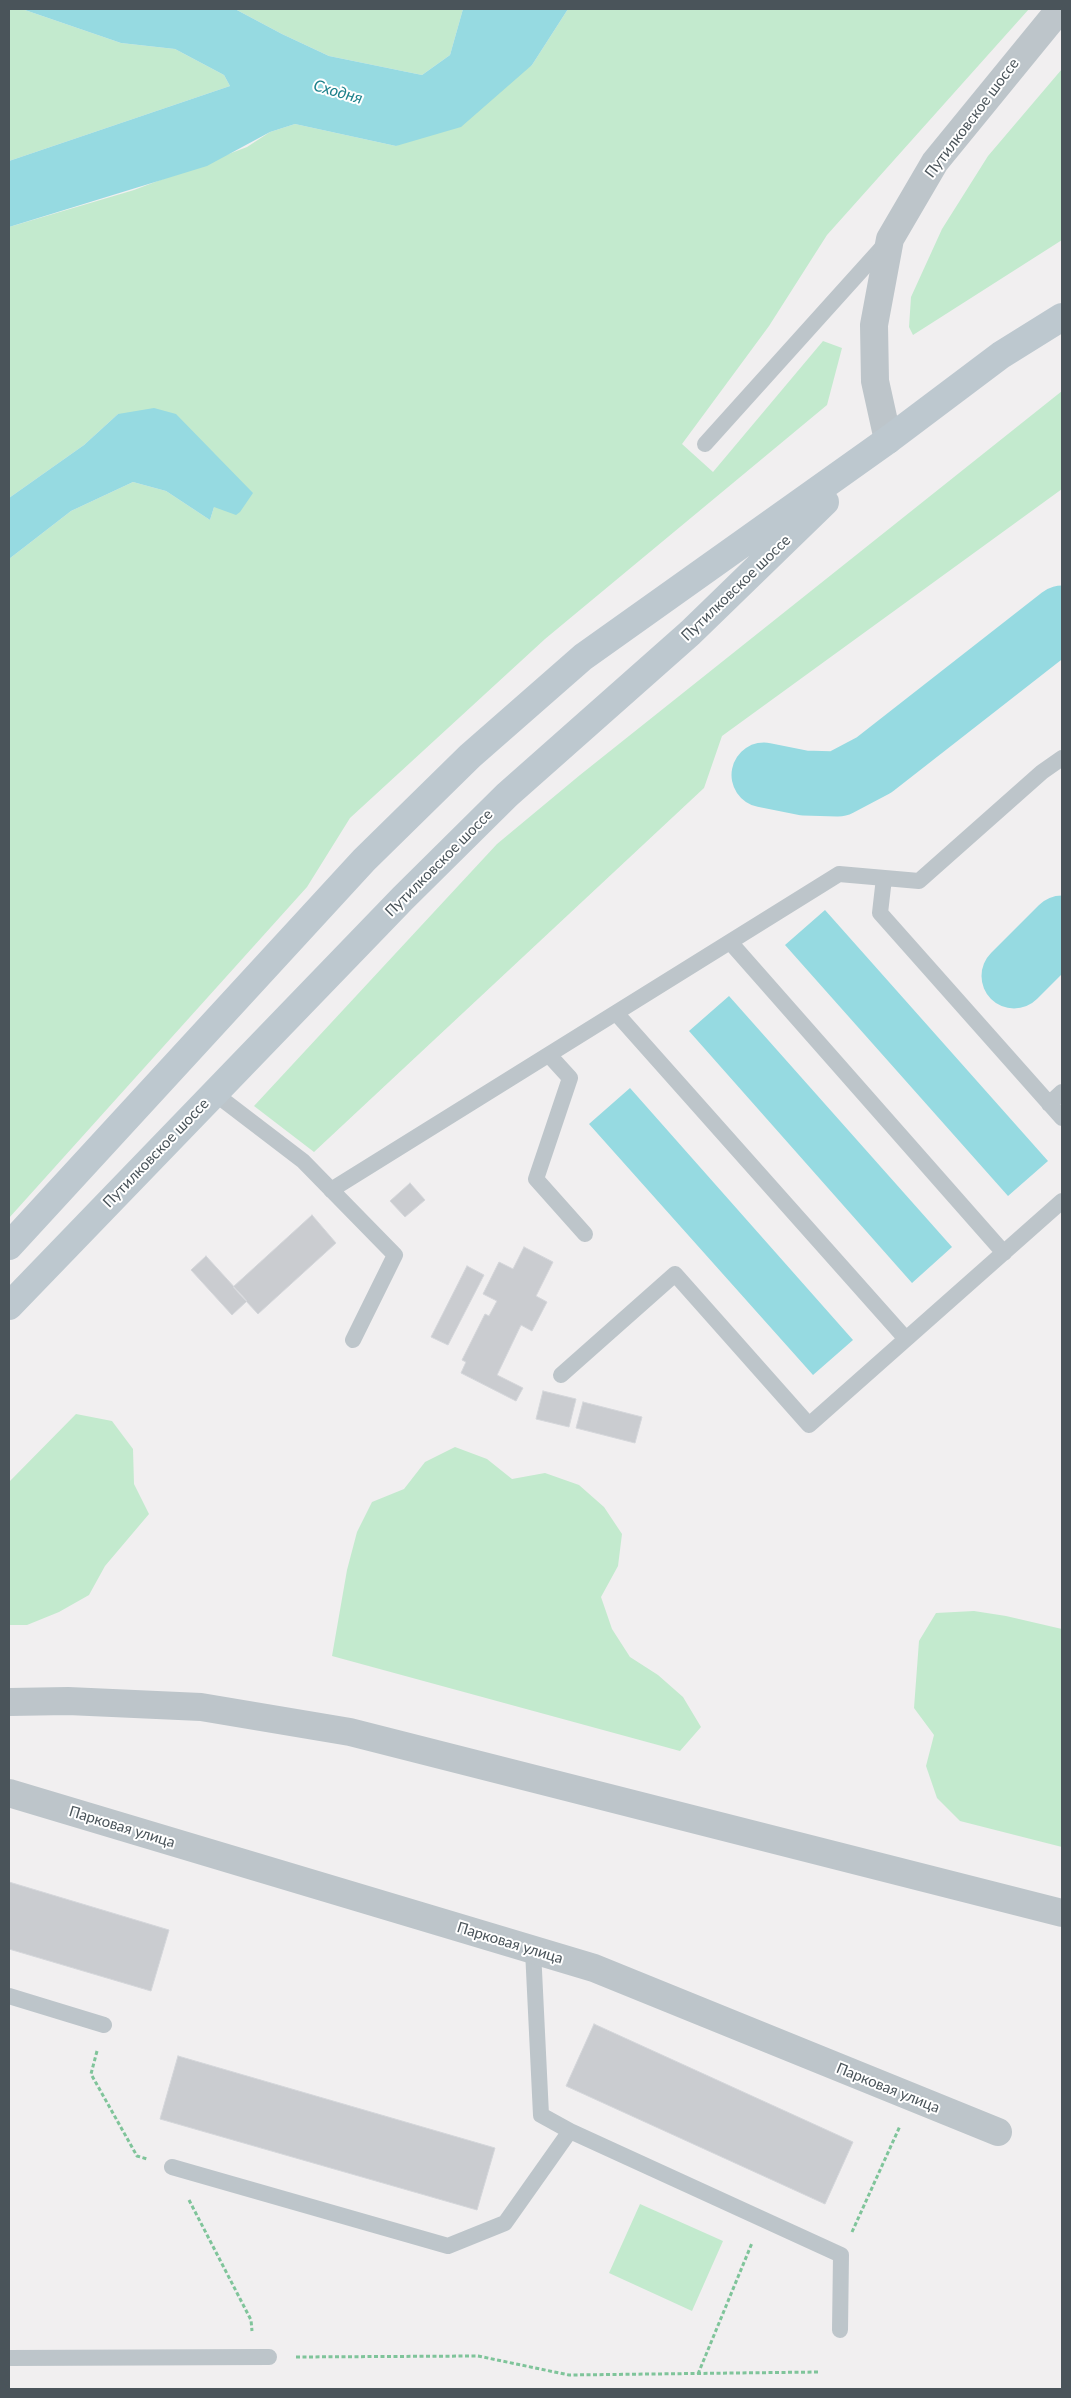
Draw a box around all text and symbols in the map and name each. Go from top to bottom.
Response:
street label: Путилковское шоссе [921,55,1023,181]
water label: Сходня [311,76,365,108]
street label: Путилковское шоссе [678,531,794,645]
street label: Путилковское шоссе [381,805,497,921]
street label: Путилковское шоссе [99,1095,213,1211]
street label: Парковая улица [67,1802,177,1852]
street label: Парковая улица [455,1918,565,1968]
street label: Парковая улица [834,2059,942,2117]

